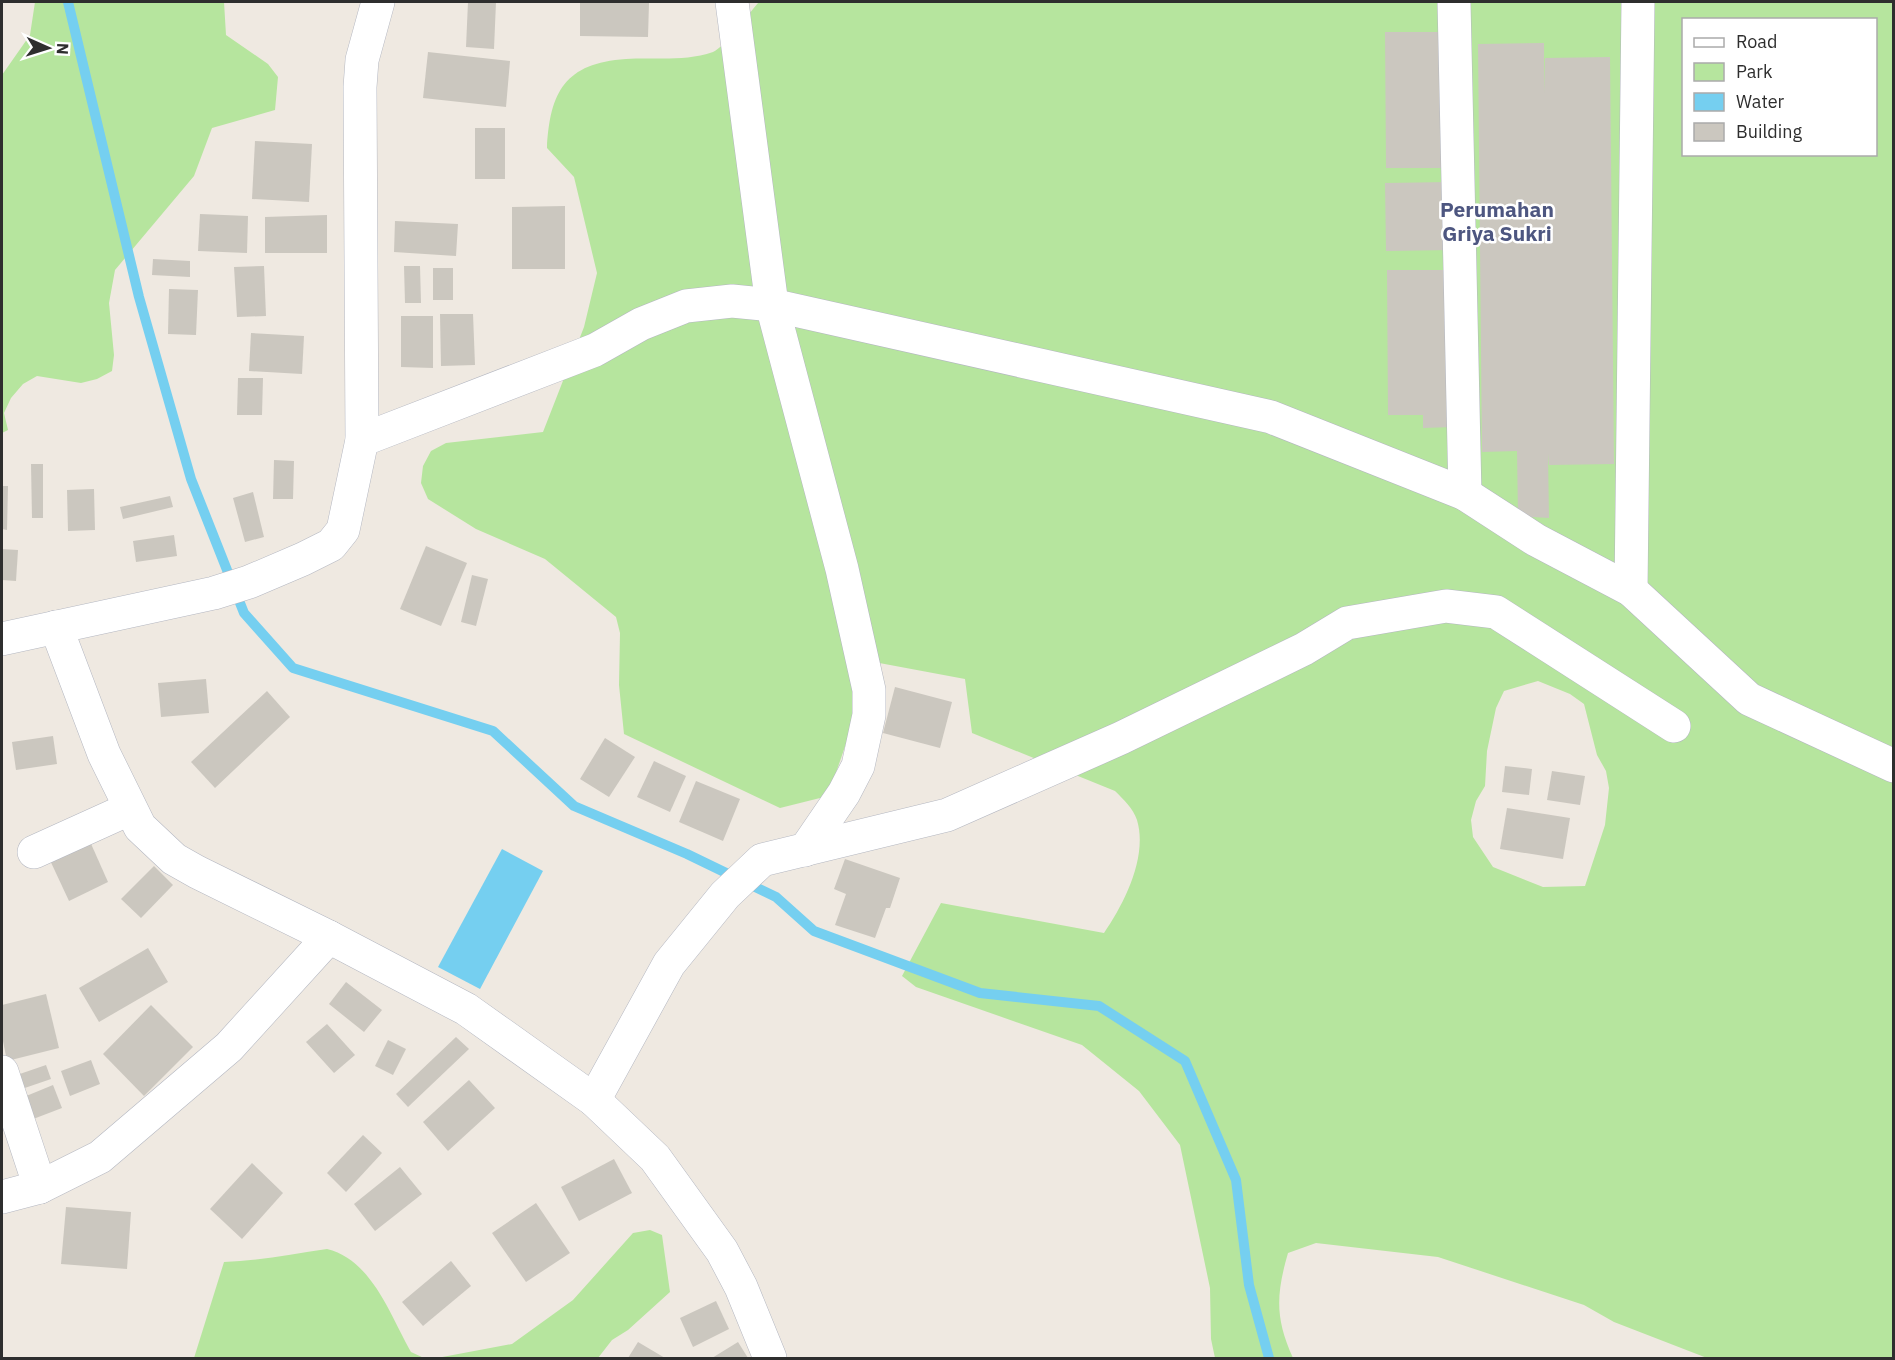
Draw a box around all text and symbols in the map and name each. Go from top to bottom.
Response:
north arrow [18,18,78,78]
legend [1682,18,1877,156]
text: Road [1736,30,1777,53]
text: N [53,42,73,55]
text: Park [1736,60,1773,83]
text: Water [1736,90,1785,113]
text: Building [1736,120,1803,143]
district label: Perumahan Griya Sukri [1440,195,1554,247]

